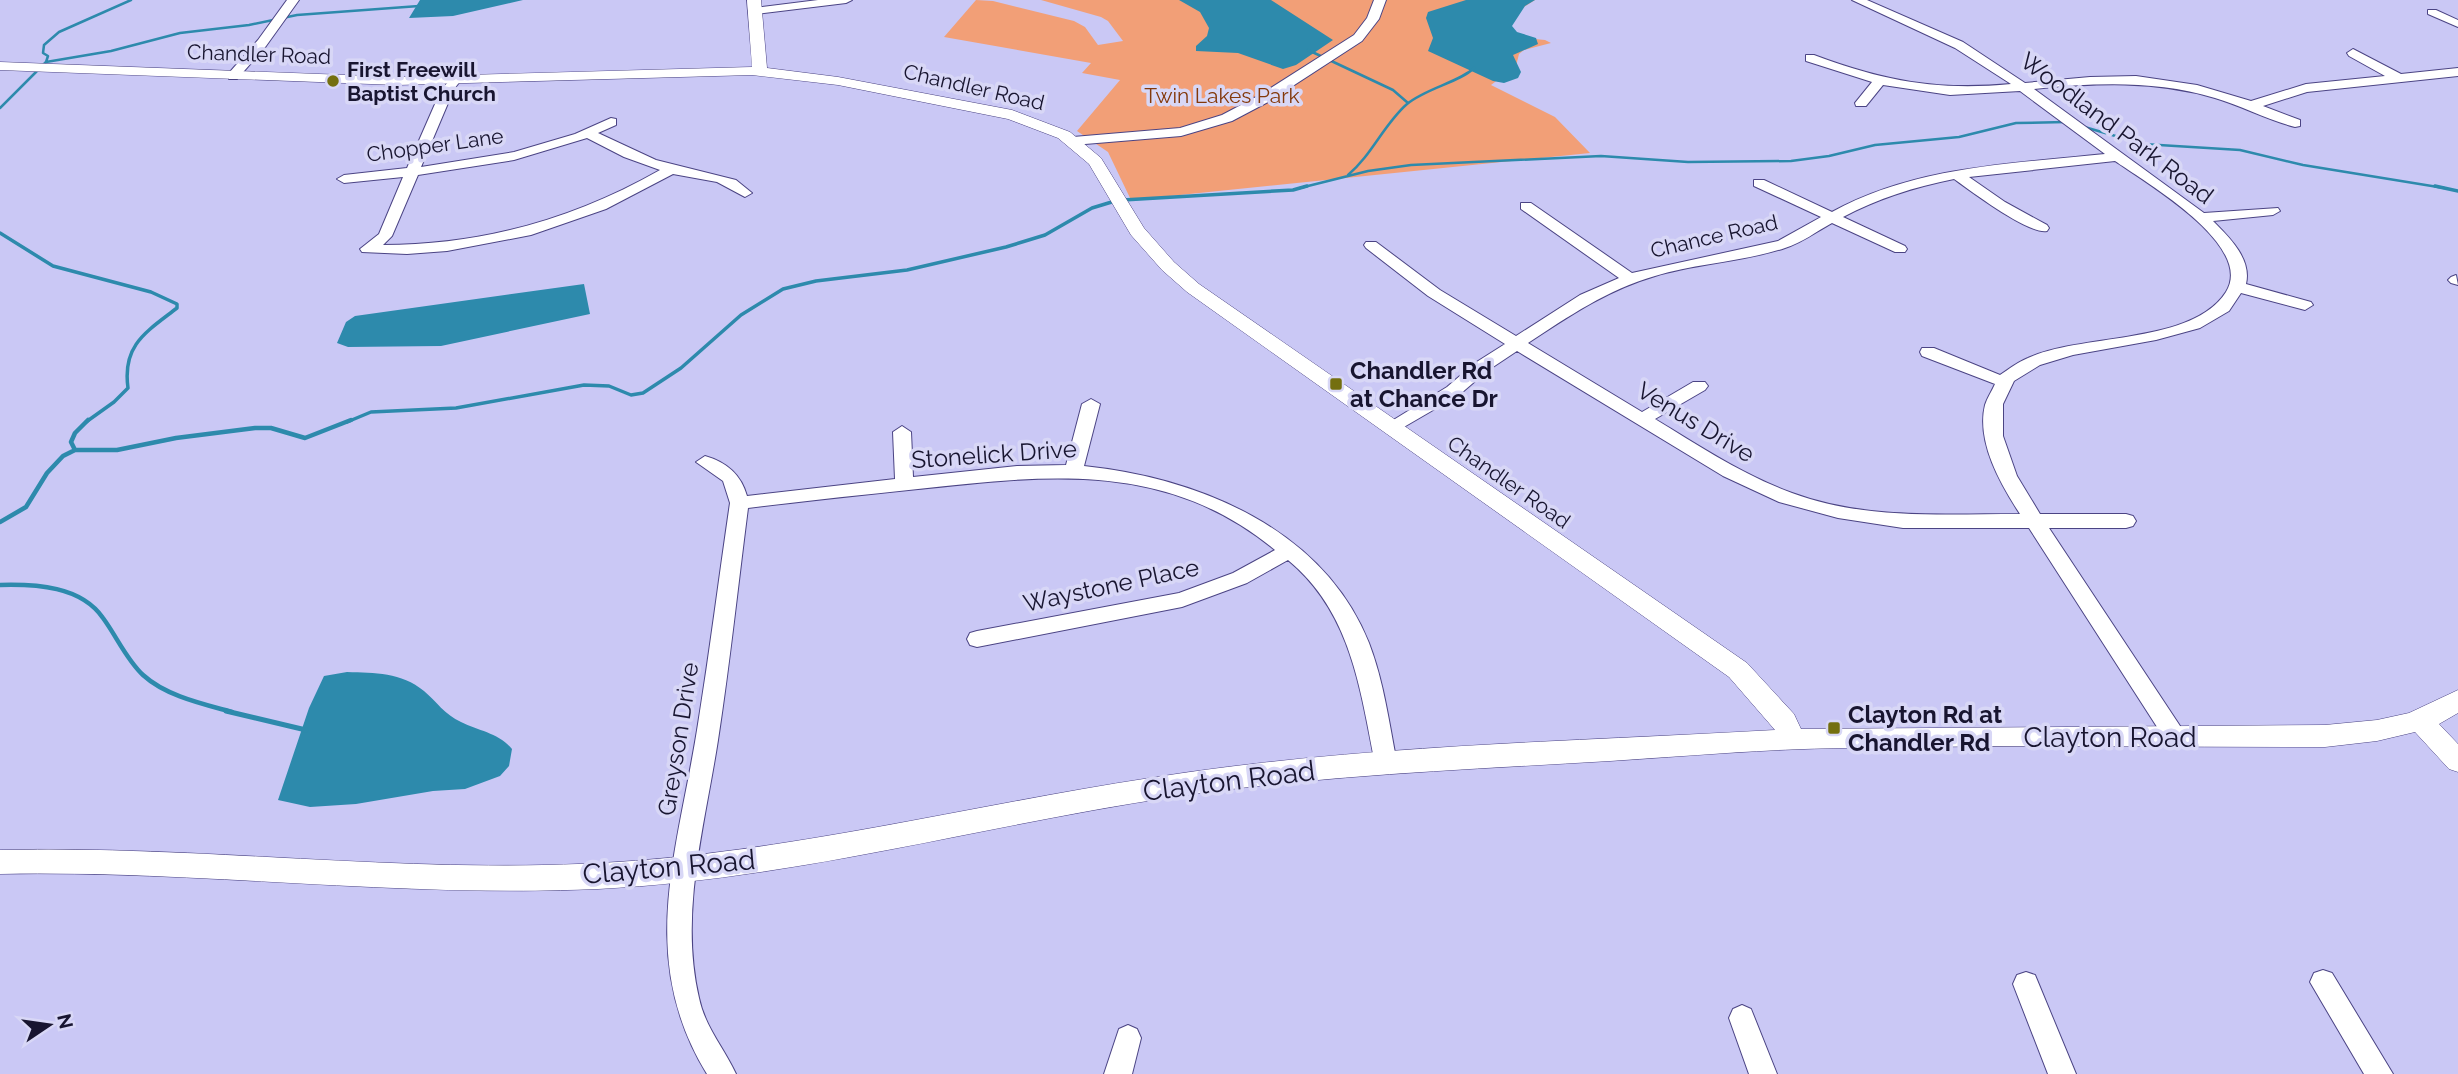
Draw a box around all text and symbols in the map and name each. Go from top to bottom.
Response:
street label: Chandler Road [187,39,331,69]
street label: Woodland Park Road [2015,46,2219,210]
place label: First Freewill Baptist Church [347,57,496,106]
street label: Chandler Road [901,59,1047,115]
marker: First Freewill Baptist Church [325,73,341,89]
park label: Twin Lakes Park [1144,83,1300,108]
street label: Chopper Lane [365,123,505,167]
street label: Chance Road [1648,209,1780,263]
place label: Chandler Rd at Chance Dr [1350,356,1498,413]
marker: Chandler Rd at Chance Dr [1328,376,1344,392]
street label: Venus Drive [1632,376,1760,468]
street label: Chandler Road [1443,430,1575,534]
street label: Stonelick Drive [910,434,1078,474]
street label: Waystone Place [1021,552,1201,618]
street label: Greyson Drive [652,660,704,818]
place label: Clayton Rd at Chandler Rd [1848,700,2002,757]
marker: Clayton Rd at Chandler Rd [1826,720,1842,736]
street label: Clayton Road [2023,721,2197,754]
street label: Clayton Road [1141,754,1317,808]
street label: Clayton Road [581,843,757,891]
north arrow [14,990,84,1060]
text: N [53,1012,78,1031]

